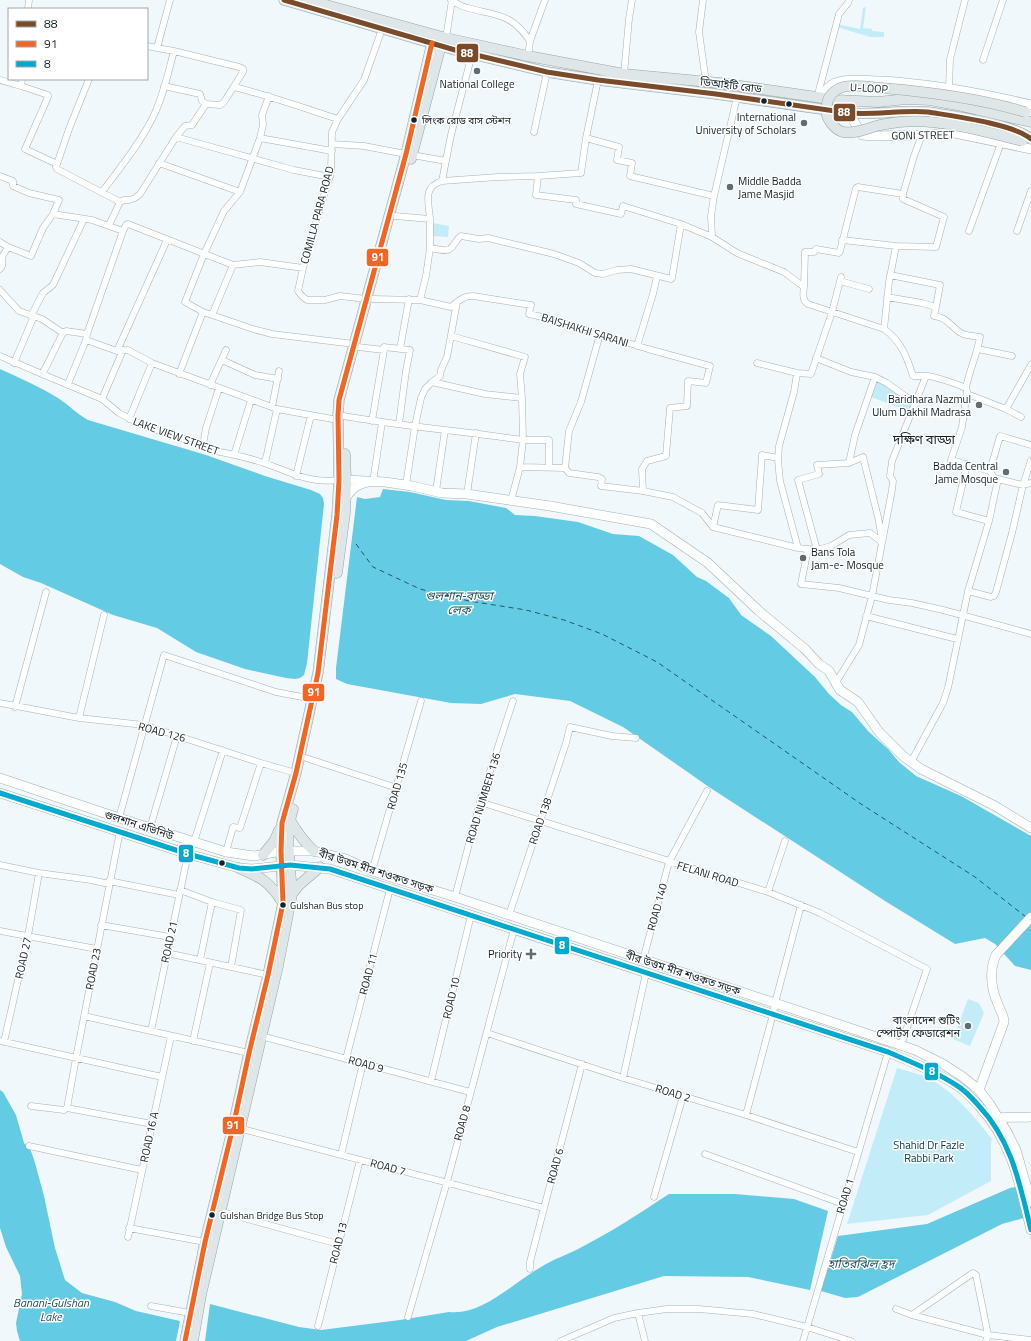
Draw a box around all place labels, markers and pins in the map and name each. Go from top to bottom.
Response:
marker: National College [472,66,482,76]
place label: National College [440,76,515,92]
unlabelled marker [759,96,769,106]
unlabelled marker [784,99,794,109]
place label: International University of Scholars [696,109,796,138]
place label: লিংক রোড বাস স্টেশন [421,113,512,128]
marker: লিংক রোড বাস স্টেশন [409,115,419,125]
marker: International University of Scholars [799,118,809,128]
place label: Middle Badda Jame Masjid [738,173,802,202]
marker: Middle Badda Jame Masjid [725,182,735,192]
place label: Baridhara Nazmul Ulum Dakhil Madrasa [872,391,971,420]
marker: Baridhara Nazmul Ulum Dakhil Madrasa [974,400,984,410]
place label: Badda Central Jame Mosque [933,458,998,487]
marker: Badda Central Jame Mosque [1001,467,1011,477]
place label: Bans Tola Jam-e- Mosque [811,544,884,573]
marker: Bans Tola Jam-e- Mosque [798,553,808,563]
unlabelled marker [217,858,227,868]
place label: Gulshan Bus stop [290,898,363,913]
marker: Gulshan Bus stop [278,900,288,910]
place label: Priority [488,946,523,962]
marker: Priority [525,948,537,960]
place label: বাংলাদেশ শুটিং স্পোর্টস ফেডারেশন [876,1012,960,1041]
marker: বাংলাদেশ শুটিং স্পোর্টস ফেডারেশন [963,1021,973,1031]
place label: Gulshan Bridge Bus Stop [220,1208,324,1223]
marker: Gulshan Bridge Bus Stop [207,1210,217,1220]

